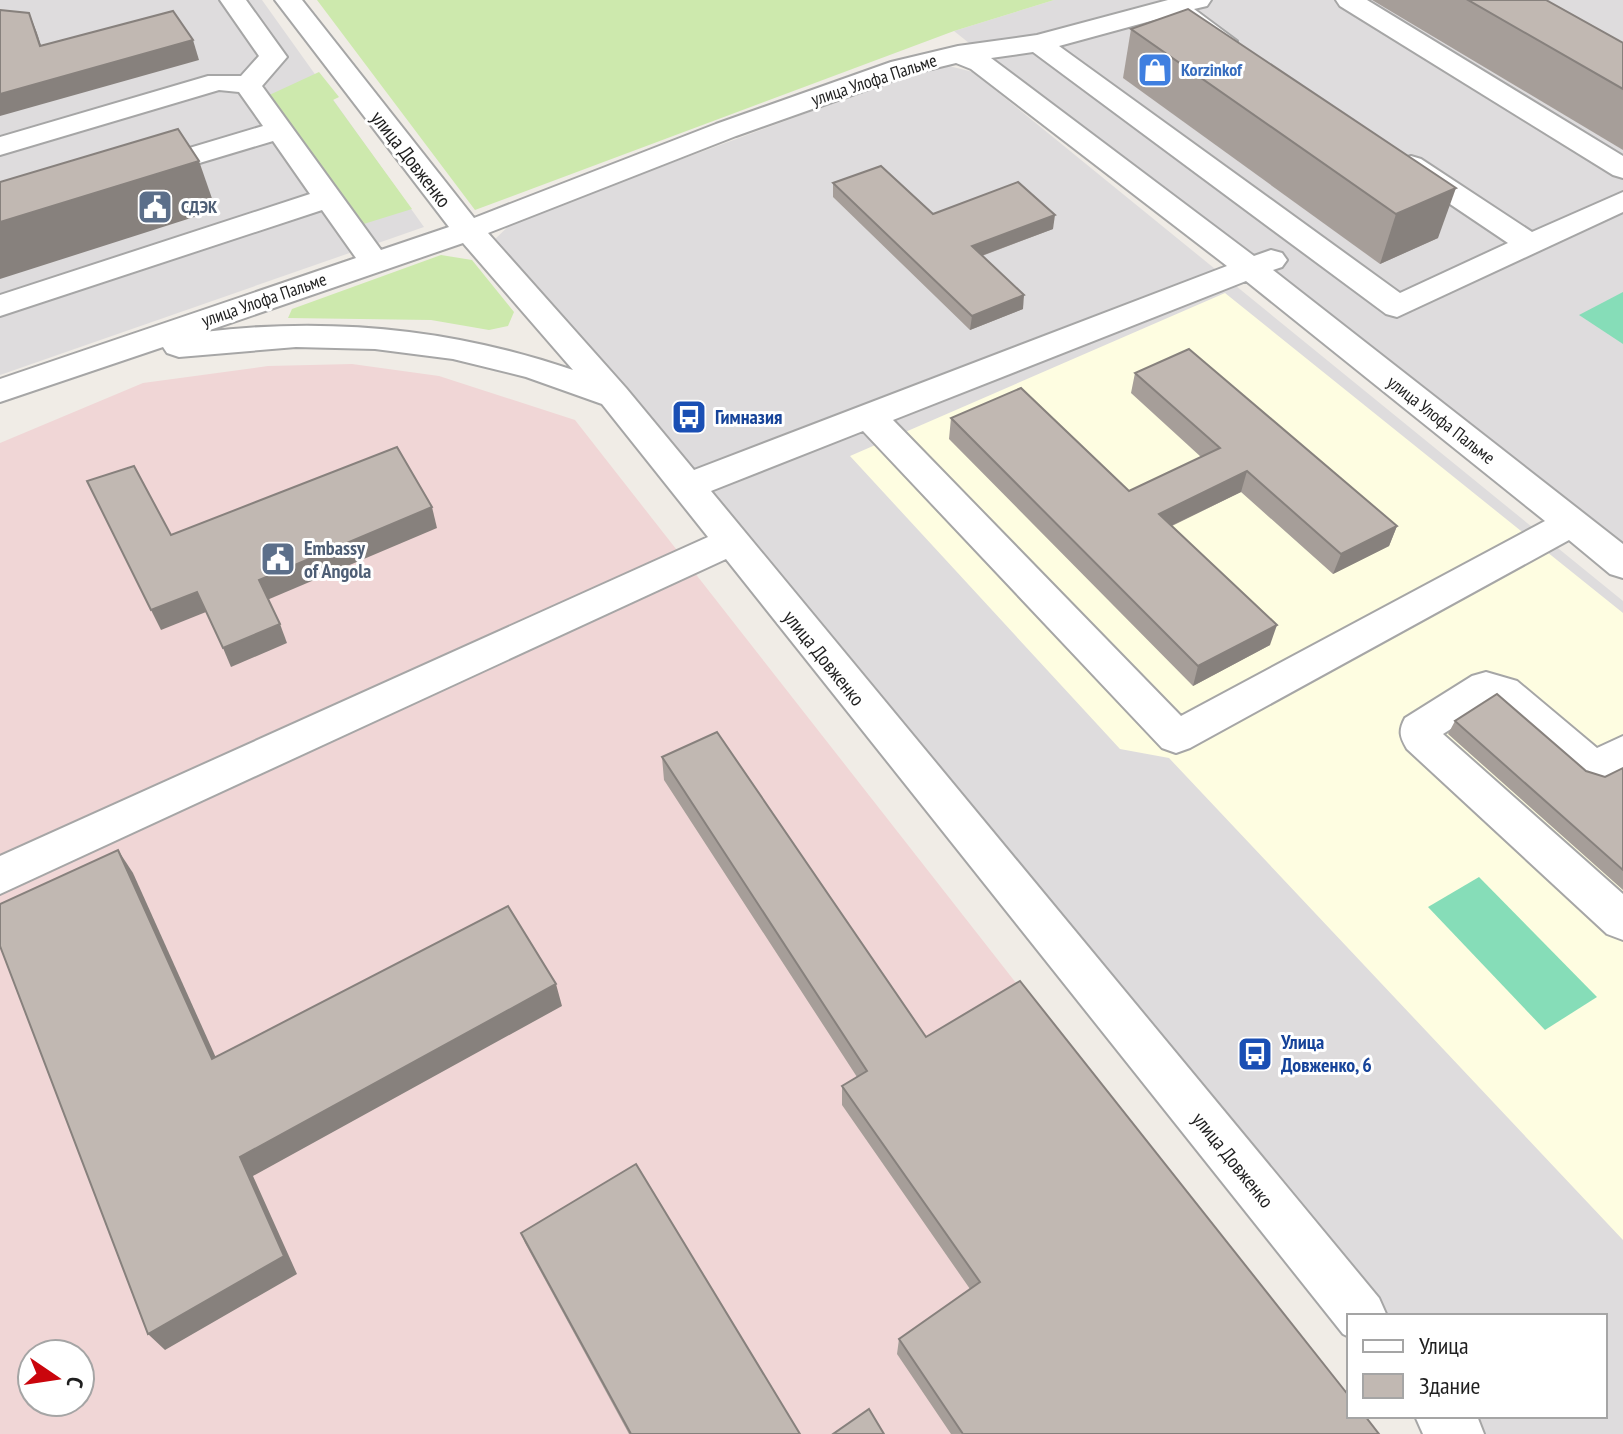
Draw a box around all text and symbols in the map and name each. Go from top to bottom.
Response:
street label: улица Улофа Пальме [808,48,940,111]
shop icon: Korzinkof [1136,51,1174,89]
place label: Korzinkof [1181,58,1243,81]
street label: улица Довженко [365,105,457,213]
public building icon: СДЭК [136,188,174,226]
place label: СДЭК [181,195,218,218]
street label: улица Улофа Пальме [198,267,329,332]
street label: улица Улофа Пальме [1383,370,1500,469]
bus stop icon: Гимназия [670,398,708,436]
place label: Гимназия [715,404,782,430]
place label: Embassy of Angola [304,535,371,584]
public building icon: Embassy of Angola [259,540,297,578]
street label: улица Довженко [777,605,871,711]
place label: Улица Довженко, 6 [1280,1029,1372,1078]
bus stop icon: Улица Довженко, 6 [1236,1035,1274,1073]
street label: улица Довженко [1186,1107,1280,1213]
legend [1347,1314,1607,1418]
text: Улица [1419,1330,1469,1361]
north arrow [16,1338,96,1418]
text: Здание [1419,1370,1480,1401]
text: С [61,1374,90,1391]

